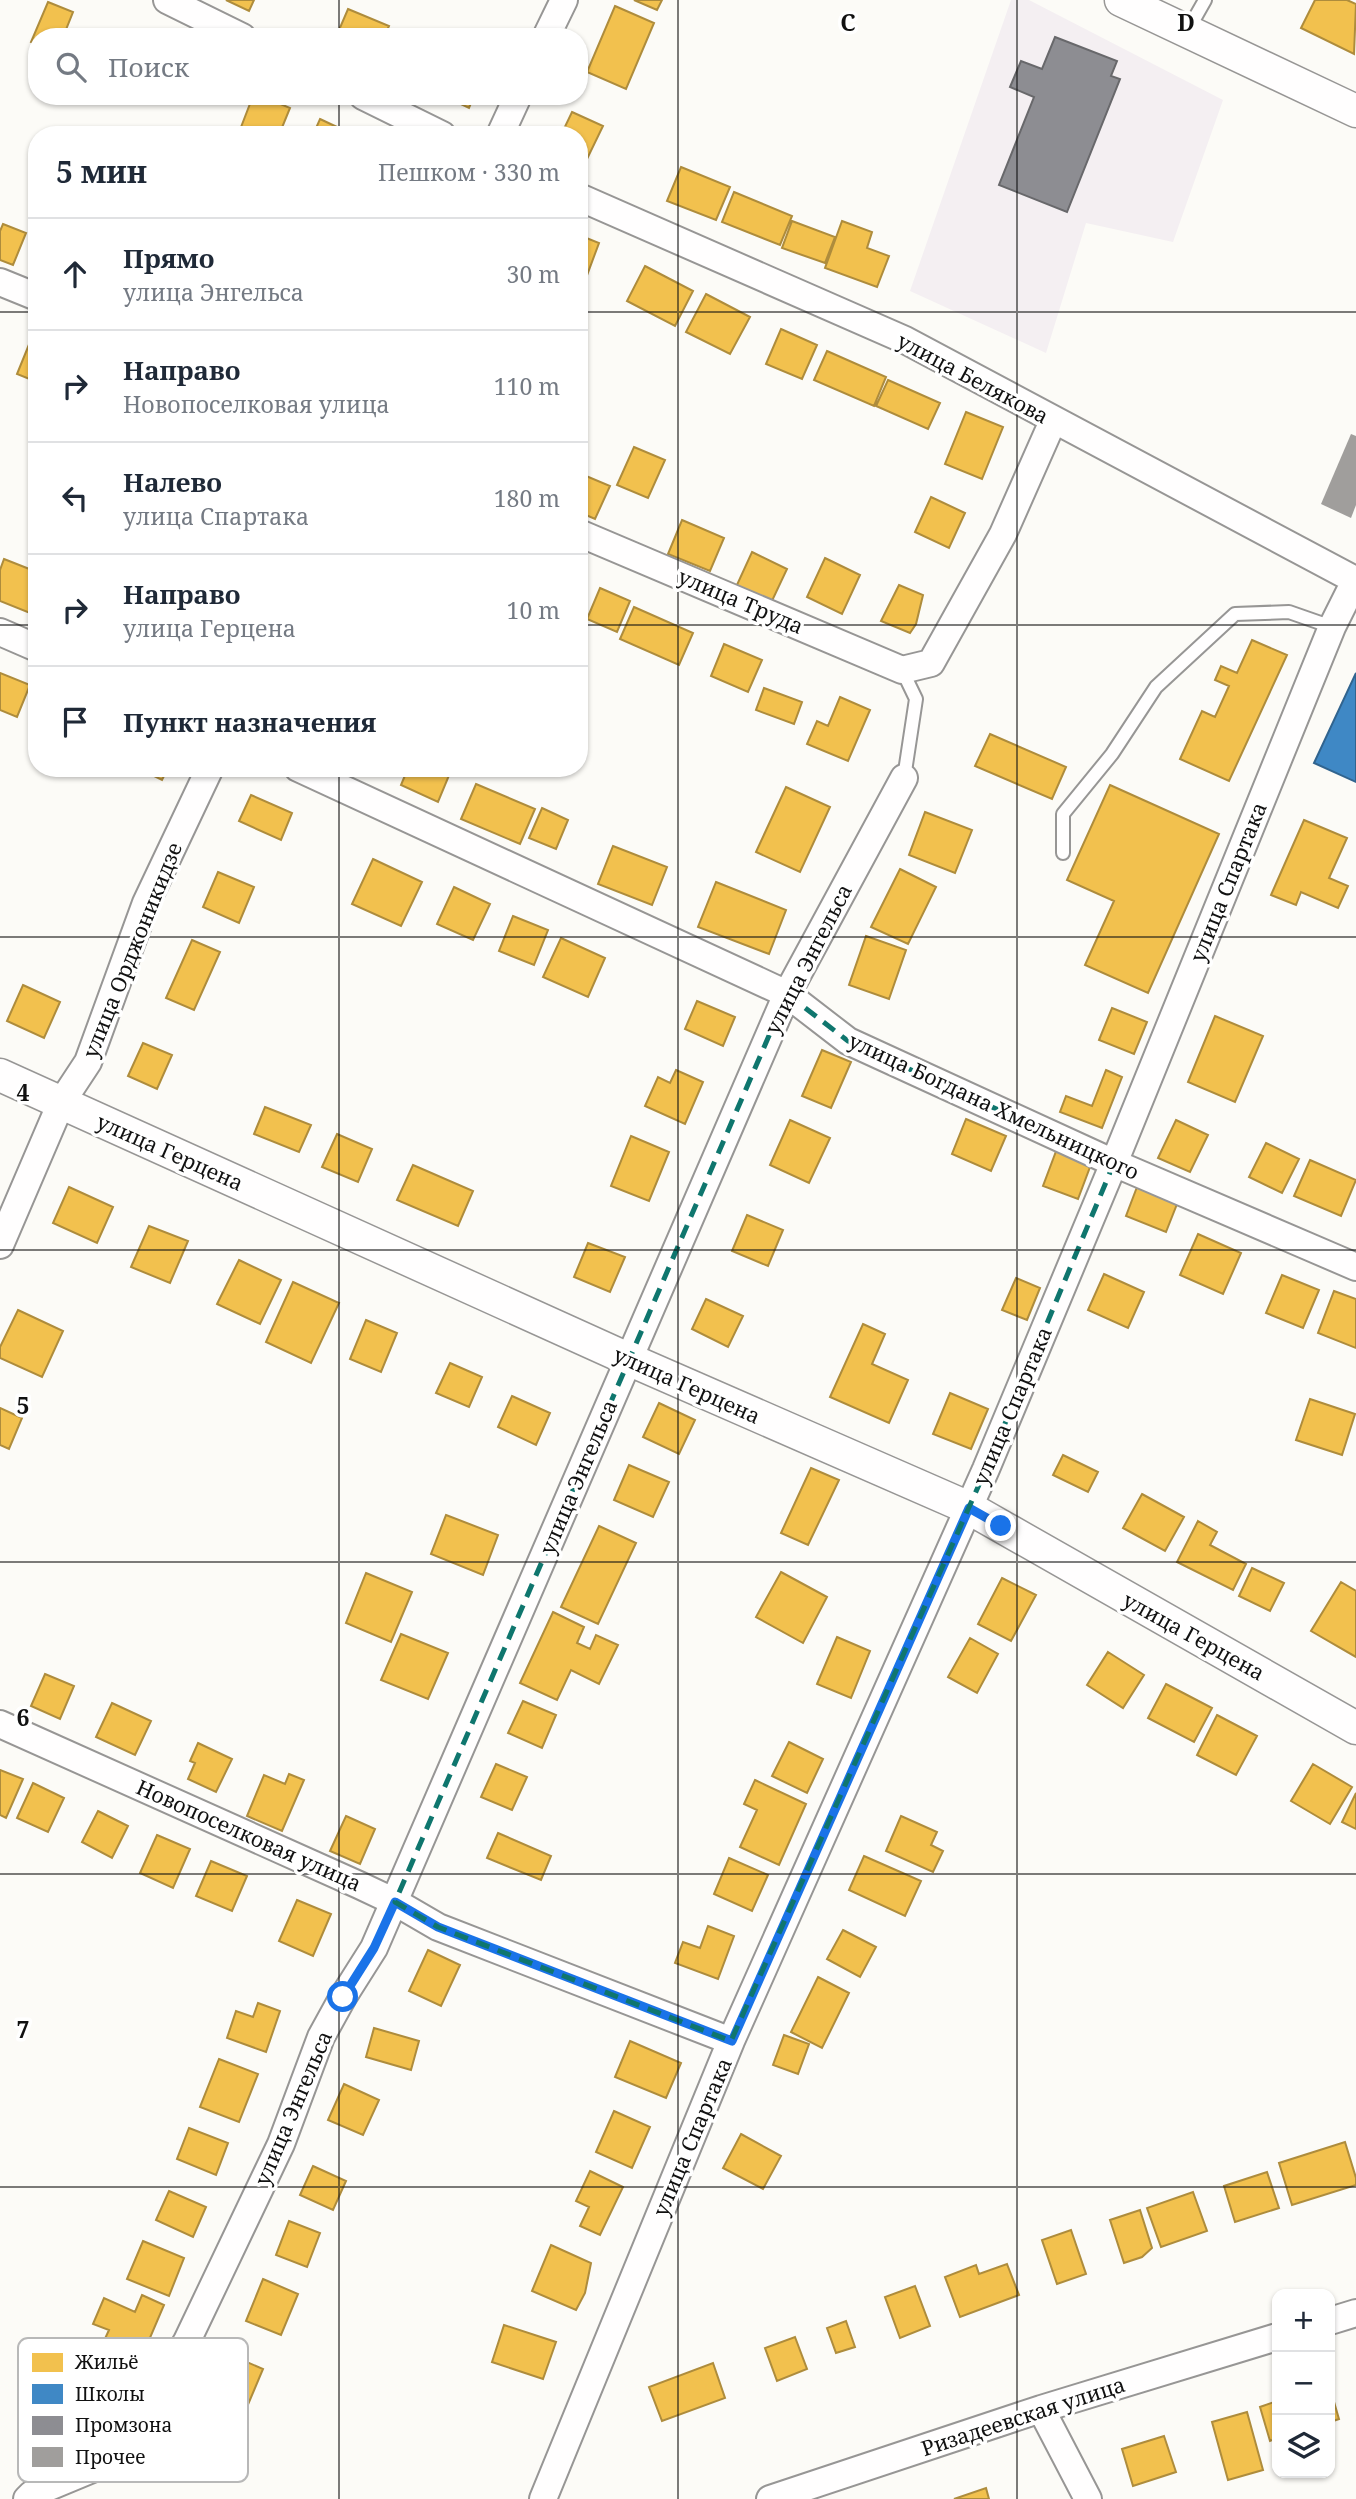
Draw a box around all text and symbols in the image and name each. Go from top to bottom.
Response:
text: C [840,6,856,38]
text: D [1177,6,1195,38]
search box [28,28,588,105]
icon: search [52,48,90,86]
text: Поиск [108,49,189,85]
text: 5 мин [56,151,147,192]
text: Пешком · 330 m [378,156,560,188]
text: Прямо [123,240,214,276]
icon: ahead [56,255,94,293]
text: 30 m [507,258,560,290]
text: улица Энгельса [123,276,304,308]
street label: улица Белякова [892,326,1054,430]
text: Направо [123,352,241,388]
icon: right [56,367,94,405]
text: 110 m [494,370,560,402]
text: Новопоселковая улица [123,388,390,420]
text: Налево [123,464,222,500]
icon: left [56,479,94,517]
text: 180 m [494,482,560,514]
text: улица Спартака [123,500,309,532]
street label: улица Труда [674,562,808,640]
text: Направо [123,576,241,612]
icon: right [56,591,94,629]
text: 10 m [507,594,560,626]
text: улица Герцена [123,612,296,644]
icon: arrive [56,703,94,741]
text: Пункт назначения [123,704,376,740]
street label: улица Спартака [1183,798,1273,966]
street label: улица Орджоникидзе [76,838,188,1062]
street label: улица Энгельса [758,879,858,1039]
street label: улица Богдана Хмельницкого [844,1026,1144,1186]
text: 4 [17,1076,30,1108]
street label: улица Герцена [92,1107,248,1197]
street label: улица Спартака [966,1322,1058,1490]
street label: улица Герцена [609,1340,765,1430]
text: 5 [17,1389,30,1421]
street label: улица Энгельса [533,1395,623,1559]
route end [985,1510,1016,1541]
street label: улица Герцена [1118,1585,1270,1687]
text: 6 [17,1701,30,1733]
street label: Новопоселковая улица [132,1773,366,1897]
route start [327,1981,358,2012]
text: 7 [17,2013,30,2045]
street label: улица Энгельса [248,2026,338,2190]
street label: улица Спартака [646,2053,738,2221]
map controls [1272,2289,1335,2478]
button: + [1272,2289,1335,2352]
legend [18,2338,248,2482]
text: Жильё [74,2349,138,2375]
button: − [1272,2352,1335,2415]
street label: Ризадеевская улица [917,2370,1129,2462]
text: Школы [75,2381,145,2407]
text: Промзона [75,2412,172,2438]
button: layers [1272,2415,1335,2478]
text: Прочее [75,2444,145,2470]

